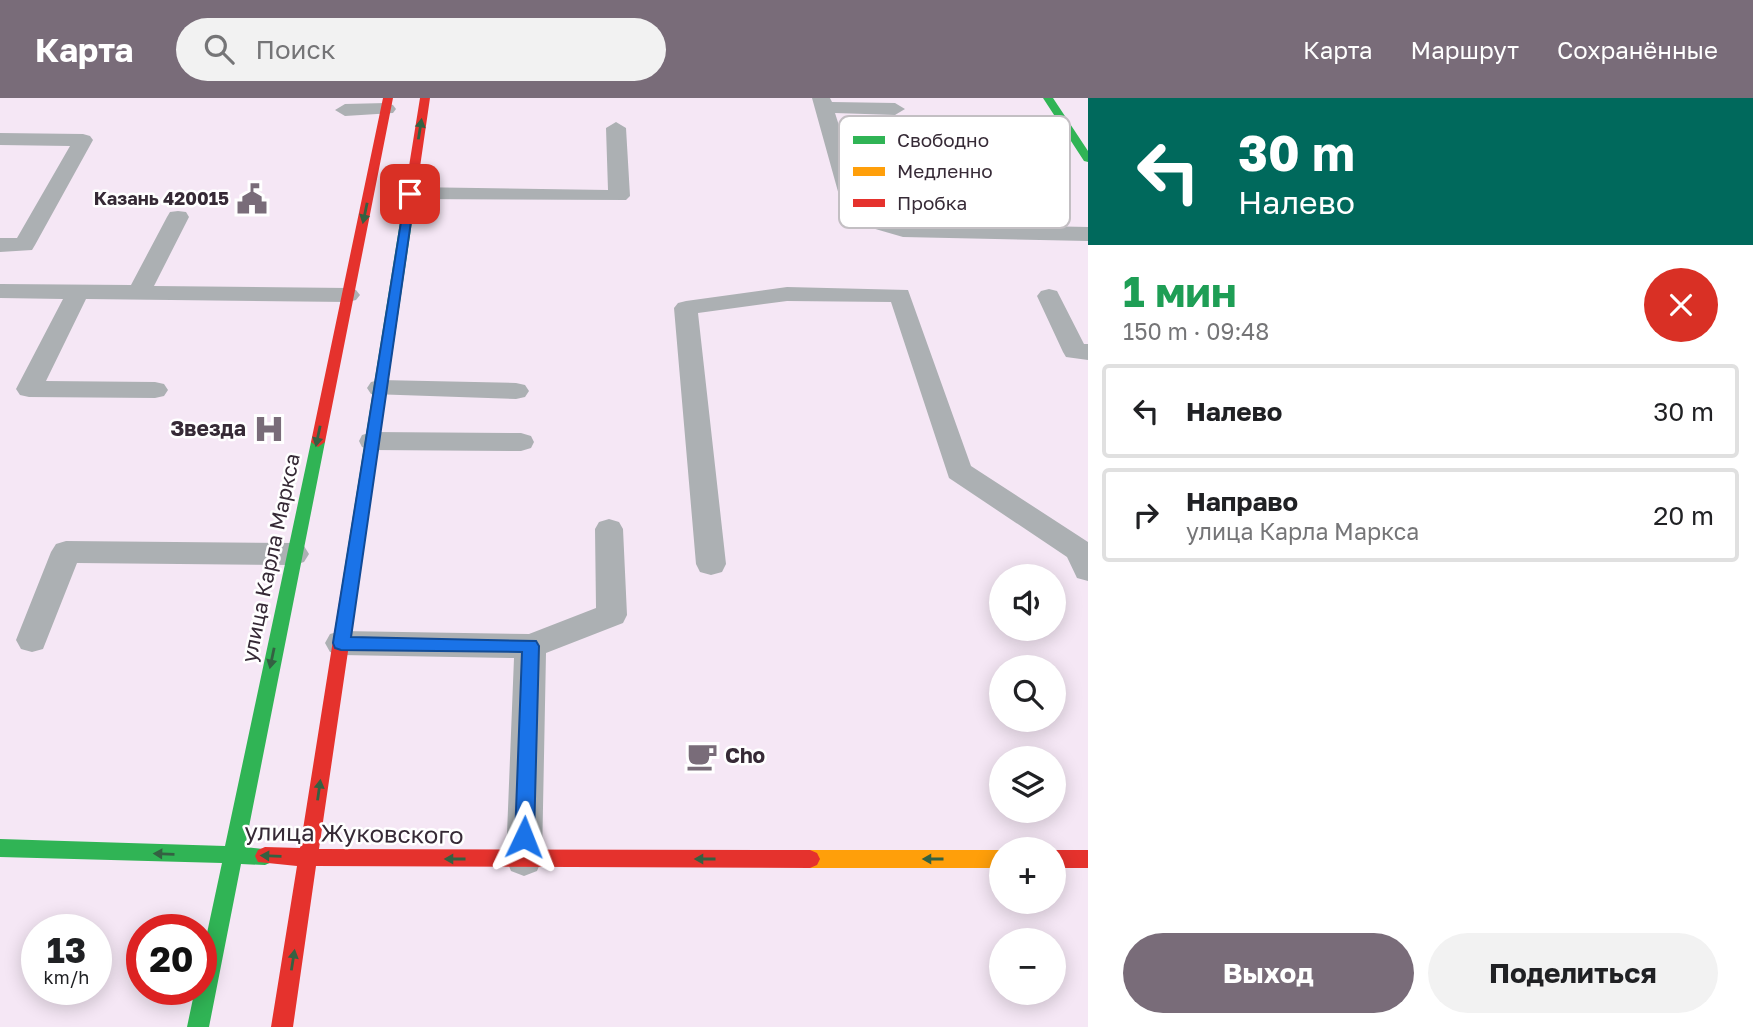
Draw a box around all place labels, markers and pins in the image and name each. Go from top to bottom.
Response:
pin [380,164,440,224]
public building icon: Казань 420015 [235,182,269,216]
place label: Казань 420015 [94,187,229,209]
hospital icon: Звезда [252,412,286,446]
place label: Звезда [170,415,246,441]
cafe icon: Cho [685,739,719,773]
place label: Cho [725,742,765,768]

